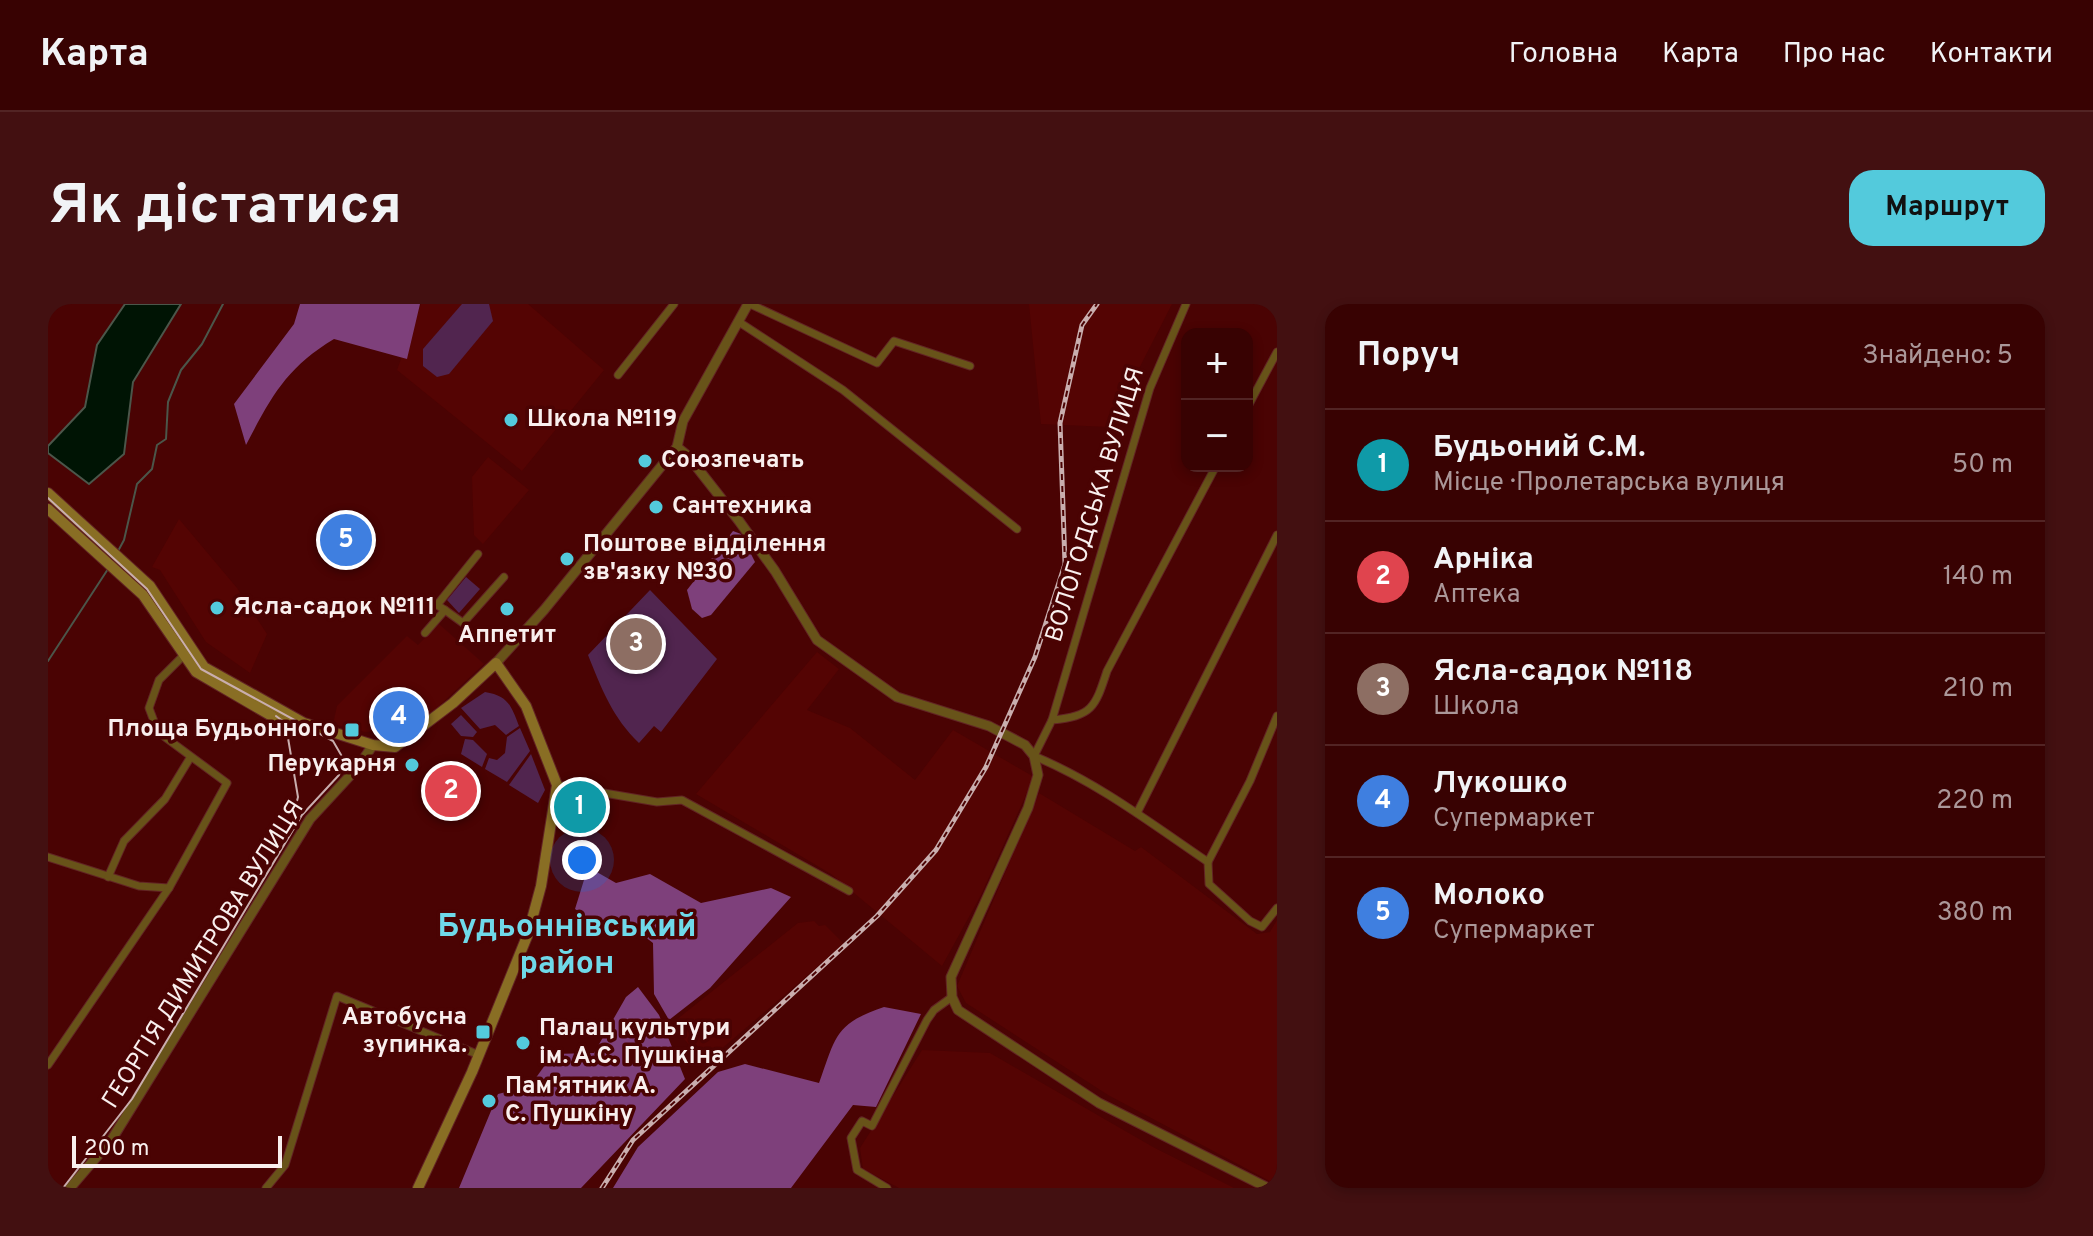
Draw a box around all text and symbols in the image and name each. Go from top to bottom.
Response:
text: Карта [40,31,149,80]
text: Головна [1509,37,1618,73]
text: Карта [1662,37,1739,73]
text: Про нас [1783,37,1886,73]
text: Контакти [1930,37,2053,73]
button: Маршрут [1849,170,2045,246]
text: Як дістатися [48,173,402,243]
map controls [1181,328,1253,472]
button: + [1181,328,1253,400]
text: Поруч [1357,335,1460,378]
text: Знайдено: 5 [1862,340,2013,373]
street label: ВОЛОГОДСЬКА ВУЛИЦЯ [1040,364,1152,646]
button: − [1181,400,1253,472]
place label: Школа №119 [527,405,677,435]
marker: Школа №119 [502,411,520,429]
text: Будьоний С.М. [1433,430,1645,467]
place label: Союзпечать [661,446,804,476]
text: 1 [1378,449,1388,482]
text: 50 m [1952,449,2013,482]
marker: Союзпечать [636,452,654,470]
text: Місце · Пролетарська вулиця [1433,467,1785,500]
place label: Сантехника [672,492,812,522]
marker: Сантехника [647,498,665,516]
pin: 5 [320,510,372,570]
place label: Поштове відділення зв'язку №30 [583,530,826,588]
text: Арніка [1433,542,1534,579]
marker: Поштове відділення зв'язку №30 [558,550,576,568]
text: 2 [1375,561,1391,594]
text: 140 m [1943,561,2013,594]
text: Аптека [1433,579,1521,612]
place label: Ясла-садок №111 [233,593,436,623]
marker: Ясла-садок №111 [208,599,226,617]
marker: Аппетит [498,600,516,618]
pin: 3 [610,614,662,674]
place label: Аппетит [458,621,556,651]
text: Ясла-садок №118 [1433,654,1693,691]
text: 3 [1375,673,1391,706]
text: 210 m [1943,673,2013,706]
pin: 4 [373,687,425,747]
text: Школа [1433,691,1519,724]
place label: Площа Будьонного [108,715,336,745]
marker: Площа Будьонного [343,721,361,739]
place label: Перукарня [268,750,396,780]
marker: Перукарня [403,756,421,774]
pin: 2 [425,761,477,821]
text: Лукошко [1433,766,1568,803]
pin: 1 [554,777,606,837]
text: 4 [1375,785,1391,818]
text: 220 m [1936,785,2013,818]
street label: ГЕОРГІЯ ДИМИТРОВА ВУЛИЦЯ [97,795,311,1115]
text: Супермаркет [1433,803,1595,836]
your location [562,840,602,880]
text: Молоко [1433,878,1545,915]
text: 5 [1375,897,1391,930]
text: 380 m [1937,897,2013,930]
district label: Будьоннівський район [437,908,697,985]
text: Супермаркет [1433,915,1595,948]
place label: Автобусна зупинка. [342,1003,467,1061]
place label: Палац культури ім. А.С. Пушкіна [539,1014,730,1072]
marker: Автобусна зупинка. [474,1023,492,1041]
marker: Палац культури ім. А.С. Пушкіна [514,1034,532,1052]
place label: Пам'ятник А. С. Пушкіну [505,1072,656,1130]
marker: Пам'ятник А. С. Пушкіну [480,1092,498,1110]
scale bar [72,1132,282,1168]
text: 200 m [84,1136,149,1163]

